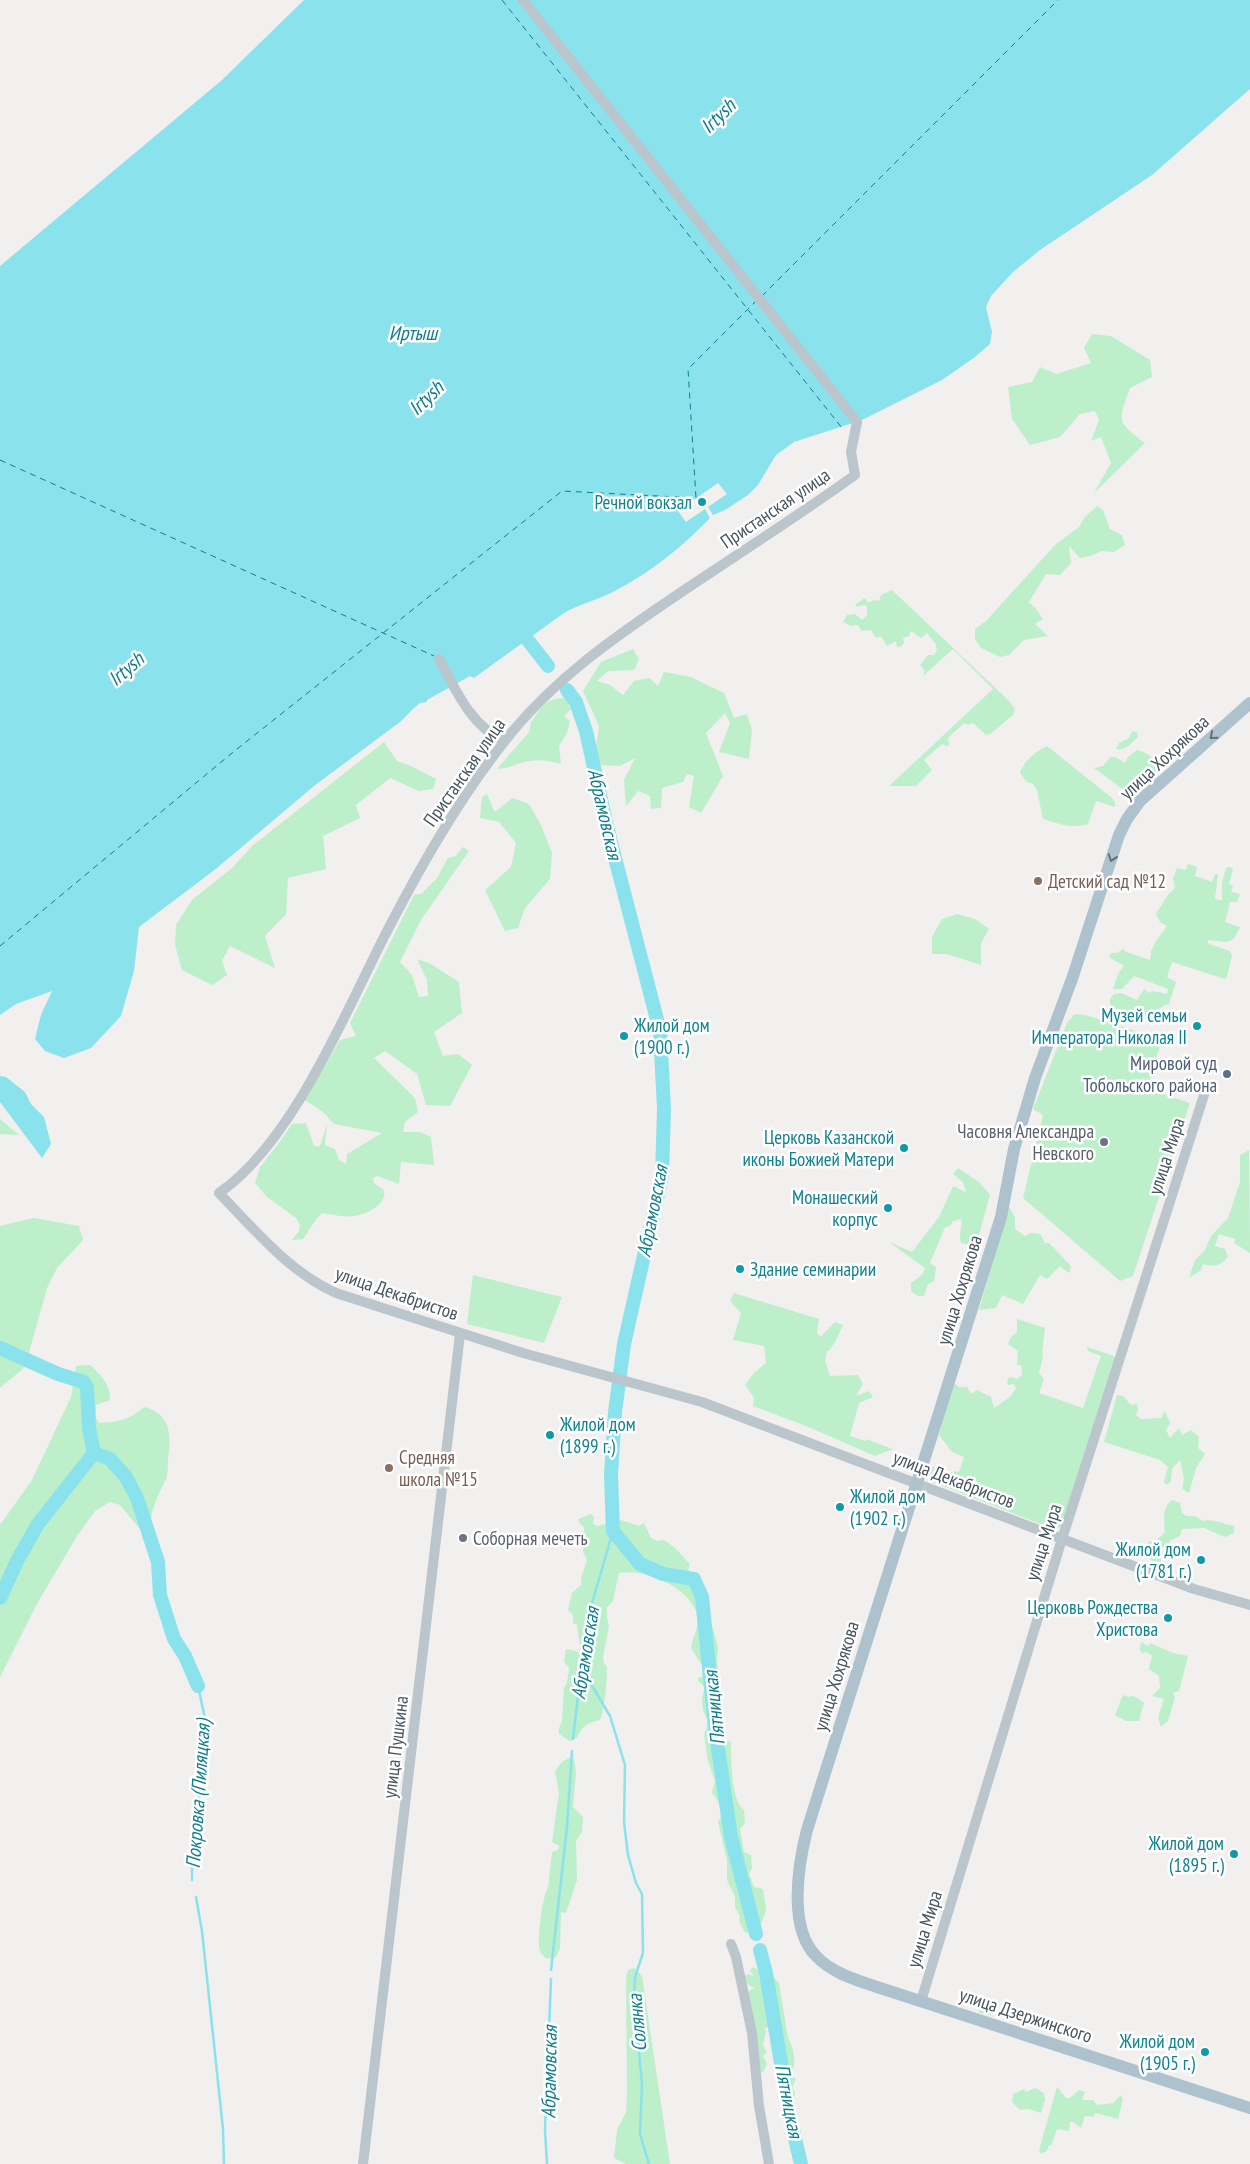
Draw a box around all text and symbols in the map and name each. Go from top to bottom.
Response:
water label: Irtysh [695,92,742,139]
water label: Иртыш [389,320,439,346]
water label: Irtysh [403,374,450,421]
street label: Пристанская улица [716,463,834,553]
place label: Речной вокзал [595,490,692,514]
marker: Речной вокзал [696,496,708,508]
water label: Irtysh [103,646,150,692]
street label: улица Хохрякова [1114,710,1214,804]
street label: Пристанская улица [418,713,510,831]
one-way arrow [1210,730,1219,739]
water label: Абрамовская [582,766,629,864]
one-way arrow [1107,853,1117,861]
place label: Детский сад №12 [1048,869,1166,893]
marker: Детский сад №12 [1032,875,1044,887]
place label: Музей семьи Императора Николая II [1031,1003,1187,1049]
place label: Жилой дом (1900 г.) [633,1013,710,1059]
marker: Музей семьи Императора Николая II [1191,1020,1203,1032]
marker: Жилой дом (1900 г.) [618,1030,630,1042]
place label: Мировой суд Тобольского района [1083,1051,1218,1097]
marker: Мировой суд Тобольского района [1221,1068,1233,1080]
street label: улица Мира [1142,1115,1190,1197]
place label: Часовня Александра Невского [957,1119,1094,1165]
place label: Церковь Казанской иконы Божией Матери [742,1125,894,1171]
marker: Часовня Александра Невского [1098,1136,1110,1148]
marker: Церковь Казанской иконы Божией Матери [898,1142,910,1154]
water label: Абрамовская [630,1161,674,1259]
place label: Монашеский корпус [792,1185,878,1231]
marker: Монашеский корпус [882,1202,894,1214]
street label: улица Хохрякова [931,1232,987,1348]
place label: Здание семинарии [750,1257,876,1281]
street label: улица Декабристов [332,1261,462,1325]
marker: Здание семинарии [734,1263,746,1275]
place label: Жилой дом (1899 г.) [559,1412,636,1458]
marker: Жилой дом (1899 г.) [544,1429,556,1441]
place label: Средняя школа №15 [399,1445,478,1491]
street label: улица Декабристов [890,1445,1018,1513]
marker: Средняя школа №15 [383,1462,395,1474]
place label: Жилой дом (1902 г.) [849,1484,926,1530]
marker: Жилой дом (1902 г.) [834,1501,846,1513]
street label: улица Мира [1019,1501,1067,1583]
place label: Соборная мечеть [473,1526,588,1550]
marker: Соборная мечеть [457,1532,469,1544]
place label: Жилой дом (1781 г.) [1114,1537,1192,1583]
marker: Жилой дом (1781 г.) [1195,1554,1207,1566]
place label: Церковь Рождества Христова [1027,1595,1158,1641]
water label: Абрамовская [565,1603,605,1701]
marker: Церковь Рождества Христова [1162,1612,1174,1624]
street label: улица Хохрякова [808,1618,864,1734]
water label: Пятницкая [697,1667,731,1746]
street label: улица Пушкина [377,1694,413,1800]
water label: Покровка (Пиляцкая) [180,1716,216,1869]
place label: Жилой дом (1895 г.) [1147,1831,1225,1877]
marker: Жилой дом (1895 г.) [1228,1848,1240,1860]
street label: улица Мира [901,1888,947,1970]
street label: улица Дзержинского [957,1982,1095,2048]
water label: Солянка [621,1992,652,2053]
water label: Абрамовская [535,2023,563,2118]
place label: Жилой дом (1905 г.) [1118,2029,1196,2075]
marker: Жилой дом (1905 г.) [1199,2046,1211,2058]
water label: Пятницкая [769,2062,809,2142]

